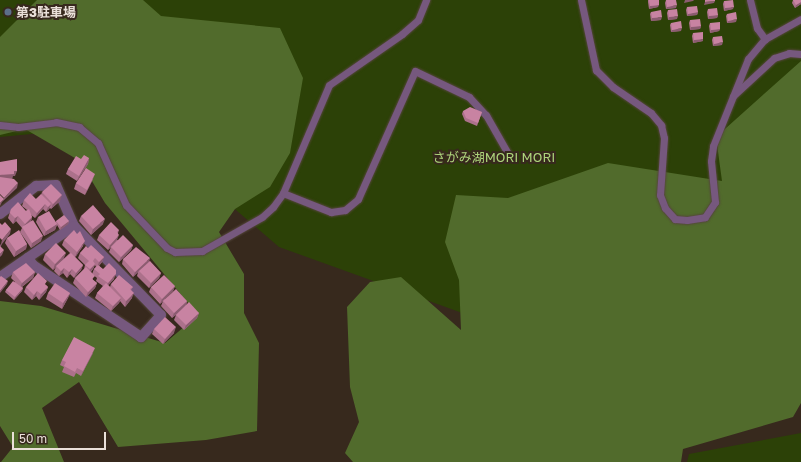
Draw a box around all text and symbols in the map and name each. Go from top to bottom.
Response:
place label: 第3駐車場 [16,4,76,20]
marker: 第3駐車場 [3,7,13,17]
park label: さがみ湖MORI MORI [433,149,555,165]
scale bar [14,424,108,450]
text: 50 m [19,431,47,446]

